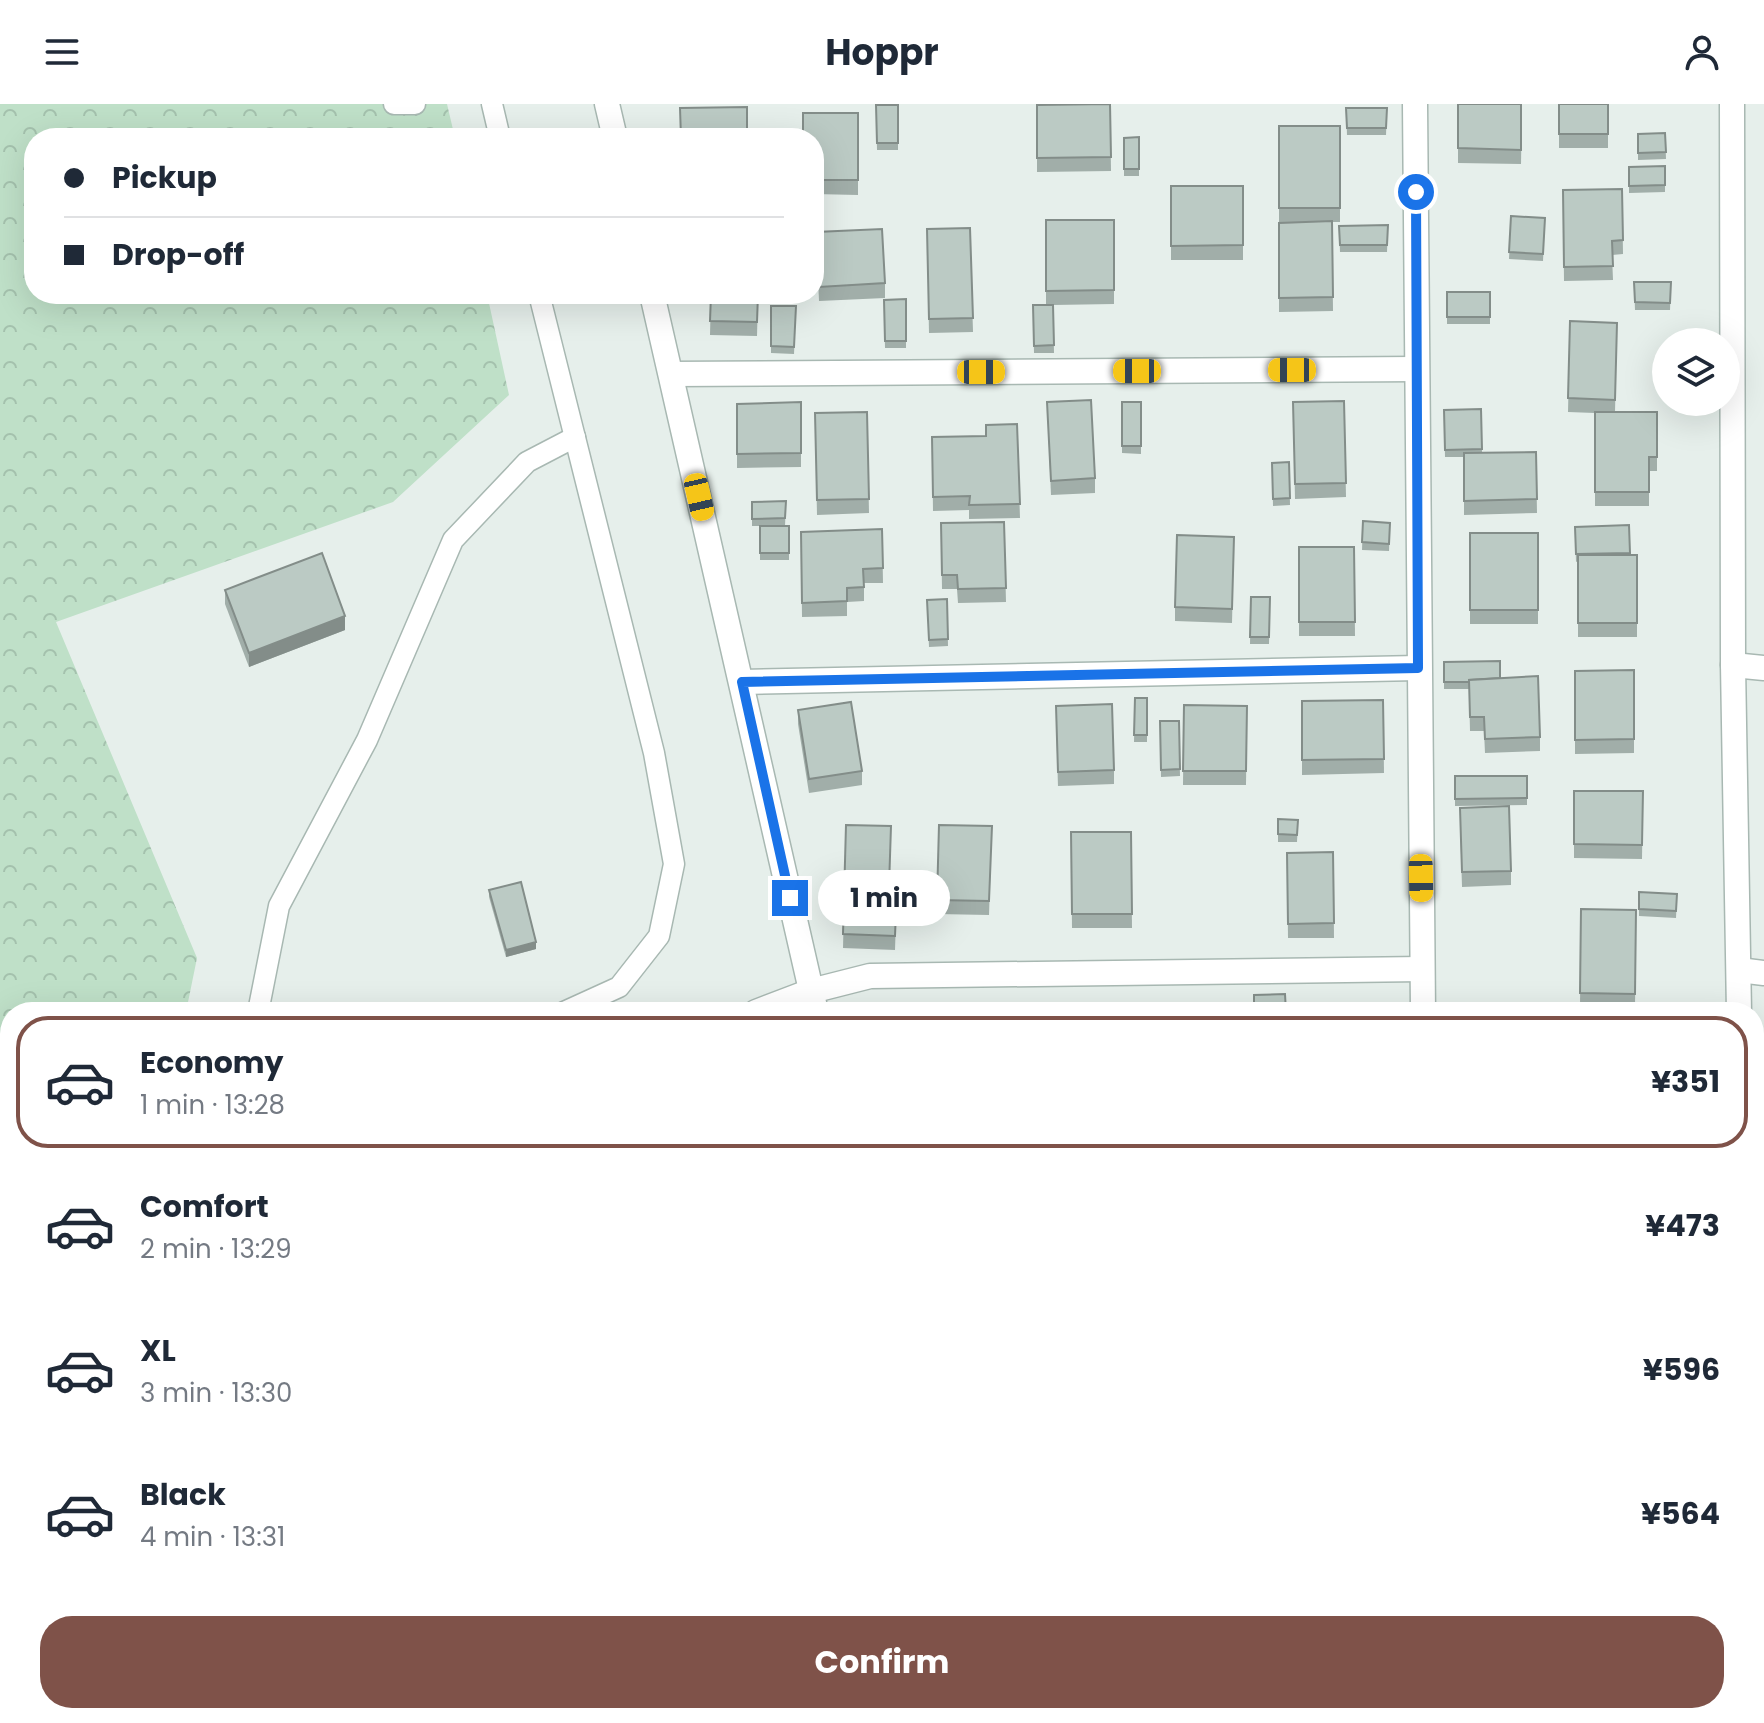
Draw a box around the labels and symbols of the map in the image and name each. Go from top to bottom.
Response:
route start [1398,174,1434,210]
car [1268,358,1316,382]
car [1113,359,1161,383]
car [957,360,1005,384]
car [682,471,716,523]
car [1409,854,1433,902]
callout: 1 min [818,870,950,926]
route end [772,880,808,916]

